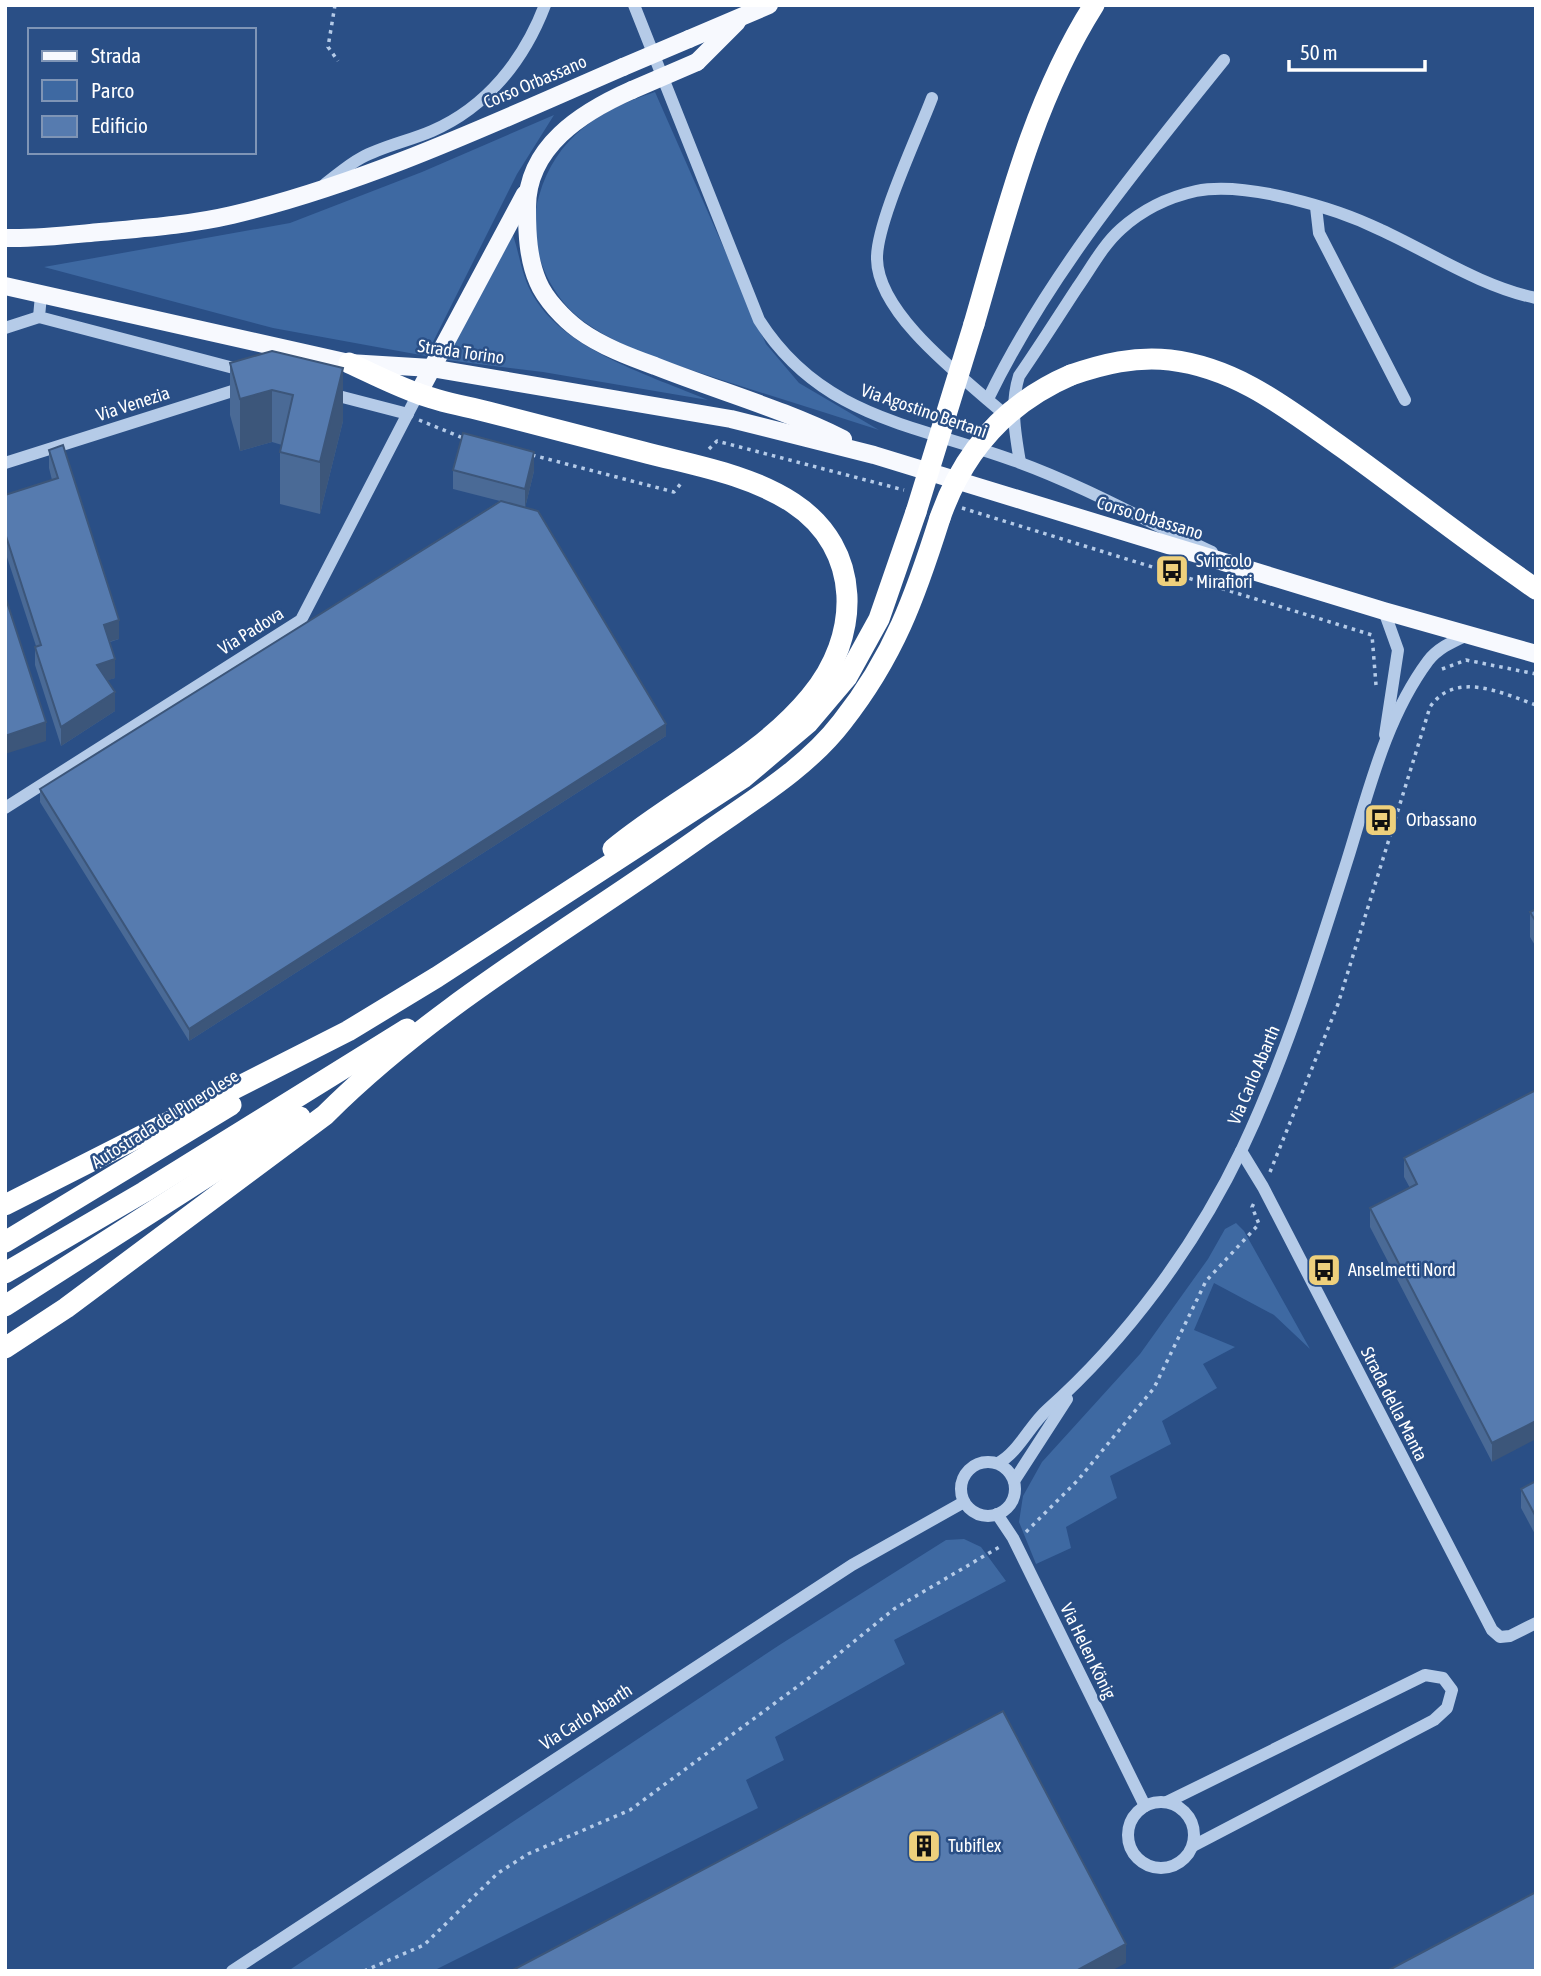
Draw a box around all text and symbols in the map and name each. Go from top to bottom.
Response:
legend [28,28,256,154]
scale bar [1289,28,1426,72]
text: 50 m [1300,40,1338,64]
text: Strada [91,43,141,67]
street label: Corso Orbassano [480,50,590,113]
text: Parco [91,78,134,102]
text: Edificio [91,113,148,137]
street label: Strada Torino [416,335,506,368]
street label: Via Agostino Bertani [858,379,990,442]
street label: Via Venezia [93,382,172,425]
street label: Corso Orbassano [1094,491,1206,544]
place label: Svincolo Mirafiori [1196,550,1253,592]
bus stop icon: Svincolo Mirafiori [1153,552,1191,590]
street label: Via Padova [214,602,287,659]
bus stop icon: Orbassano [1362,801,1400,839]
place label: Orbassano [1406,809,1477,830]
street label: Via Carlo Abarth [1223,1022,1284,1128]
street label: Autostrada del Pinerolese [87,1065,242,1172]
bus stop icon: Anselmetti Nord [1305,1251,1343,1289]
place label: Anselmetti Nord [1348,1259,1456,1280]
street label: Strada della Manta [1357,1343,1432,1464]
street label: Via Helen König [1056,1599,1121,1702]
street label: Via Carlo Abarth [536,1679,636,1754]
building icon: Tubiflex [905,1827,943,1865]
place label: Tubiflex [948,1835,1001,1856]

